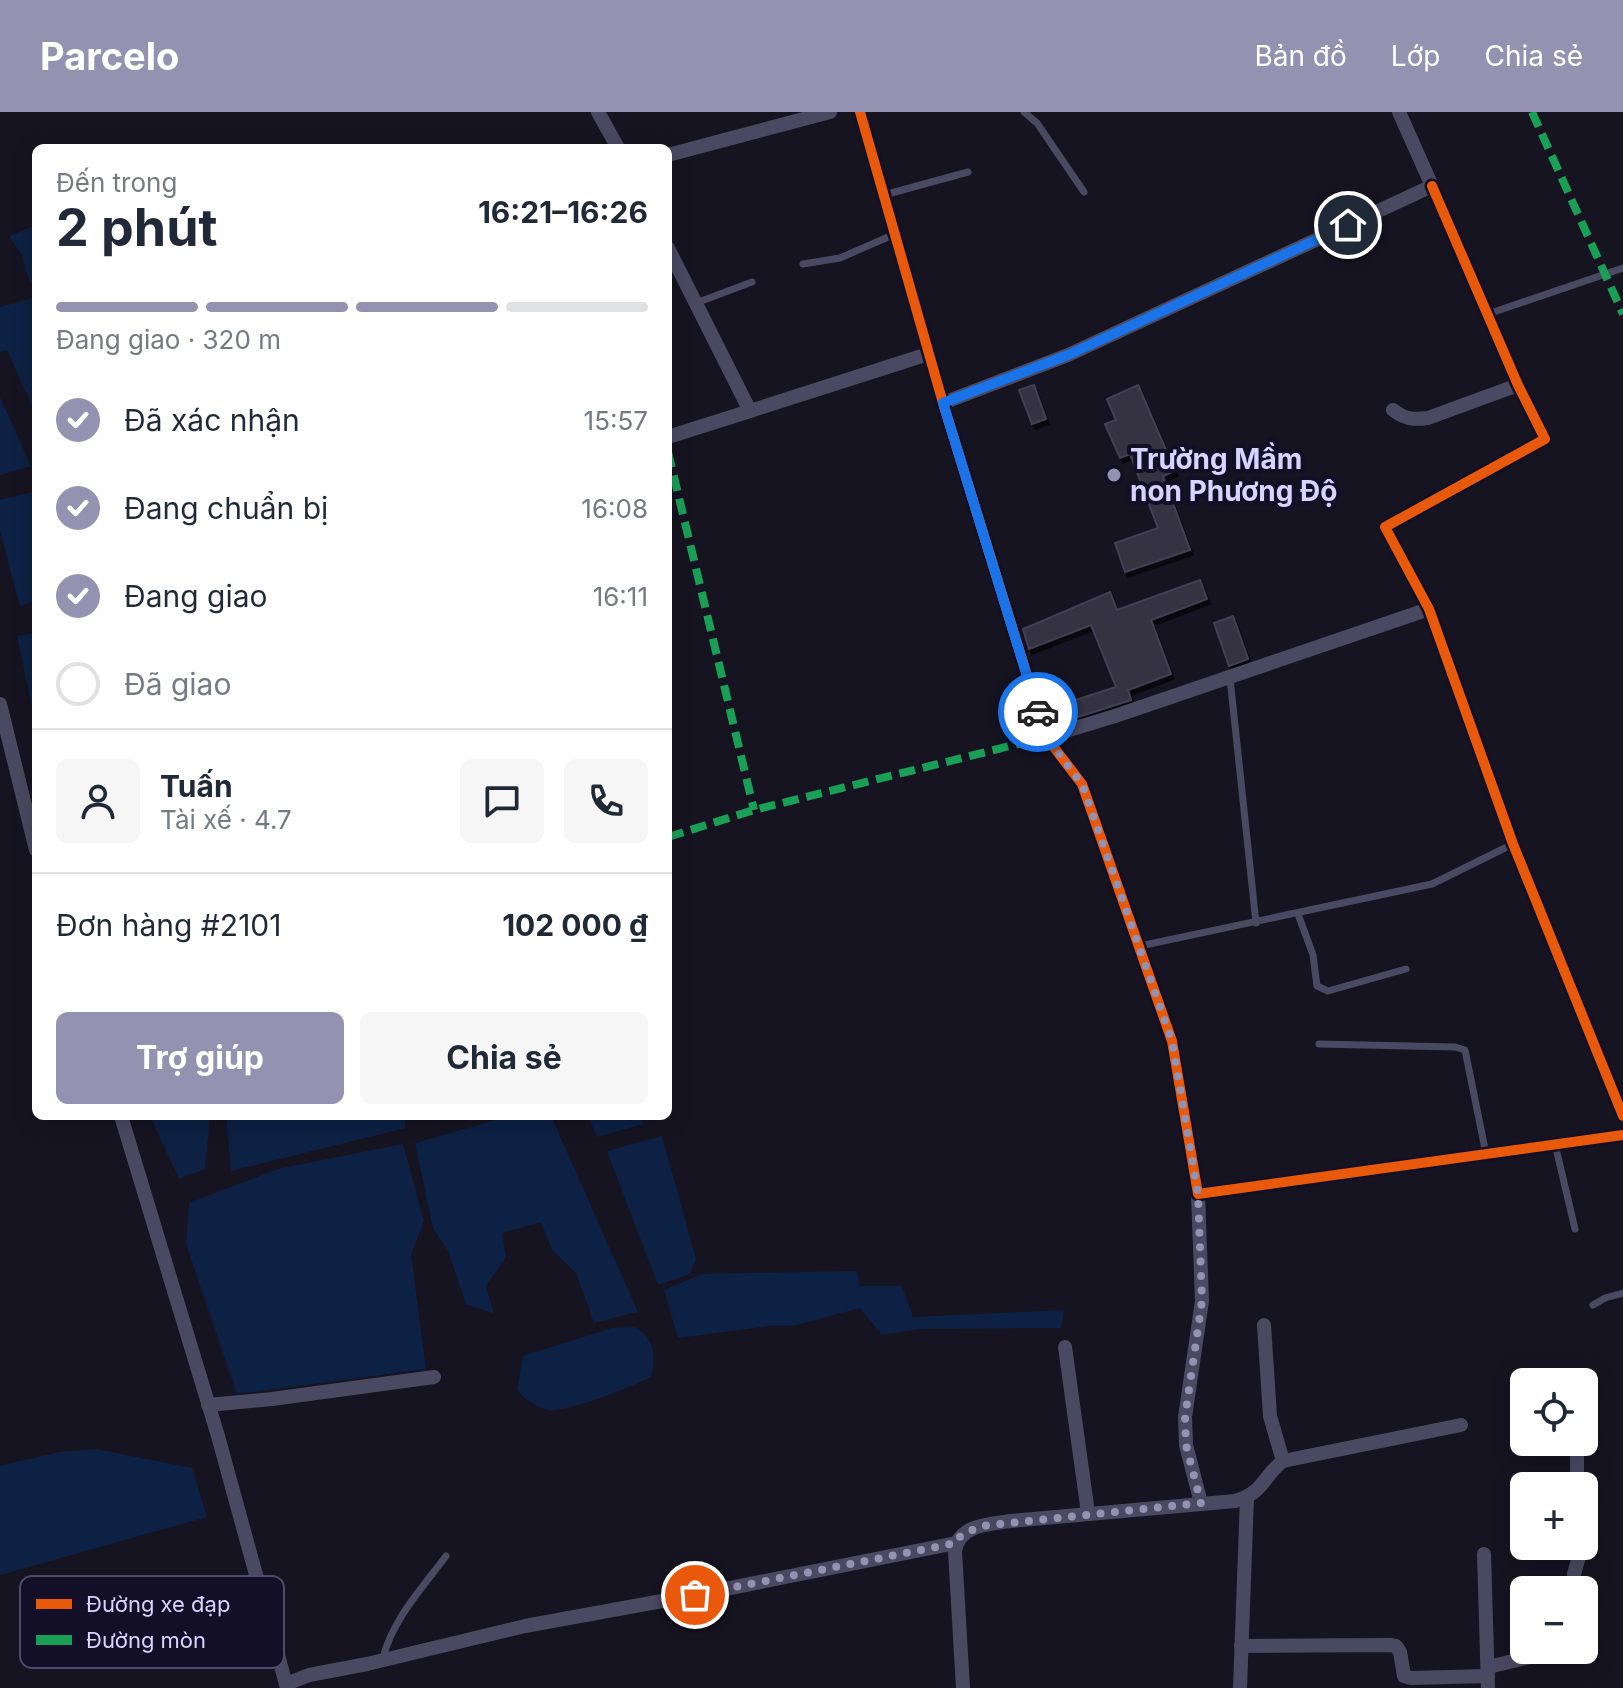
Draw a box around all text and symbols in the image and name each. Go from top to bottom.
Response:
text: Parcelo [40,33,179,79]
text: Bản đồ [1254,39,1347,73]
text: Lớp [1391,39,1441,73]
text: Chia sẻ [1485,39,1583,73]
text: Đến trong [56,167,177,198]
pin [1314,191,1382,259]
text: 16:21–16:26 [478,194,648,230]
text: 2 phút [56,196,218,259]
icon: home [1326,203,1370,247]
text: Đang giao · 320 m [56,324,281,355]
icon: check [56,398,100,442]
text: Đã xác nhận [124,402,300,438]
text: 15:57 [584,405,648,436]
place label: Trường Mầm non Phương Độ [1130,442,1337,508]
marker: Trường Mầm non Phương Độ [1105,466,1123,484]
icon: check [56,486,100,530]
text: Đang chuẩn bị [124,490,328,526]
text: 16:08 [581,493,648,524]
icon: check [56,574,100,618]
text: Đang giao [124,578,268,614]
text: 16:11 [593,581,648,612]
text: Đã giao [124,666,231,702]
courier [998,672,1078,752]
icon: car [1016,690,1060,734]
button: person [56,759,140,843]
button: chat [460,759,544,843]
button: phone [564,759,648,843]
text: Tuấn [160,768,233,804]
text: Tài xế · 4.7 [160,804,292,835]
text: Đơn hàng #2101 [56,907,281,943]
text: 102 000 ₫ [502,907,648,943]
button: Trợ giúp [56,1012,344,1104]
button: Chia sẻ [360,1012,648,1104]
map controls [1510,1368,1598,1664]
button: locate [1510,1368,1598,1456]
button: + [1510,1472,1598,1560]
pin [661,1561,729,1629]
icon: bag [673,1573,717,1617]
legend [20,1576,284,1668]
button: − [1510,1576,1598,1664]
text: Đường xe đạp [86,1591,230,1617]
text: Đường mòn [86,1627,206,1653]

